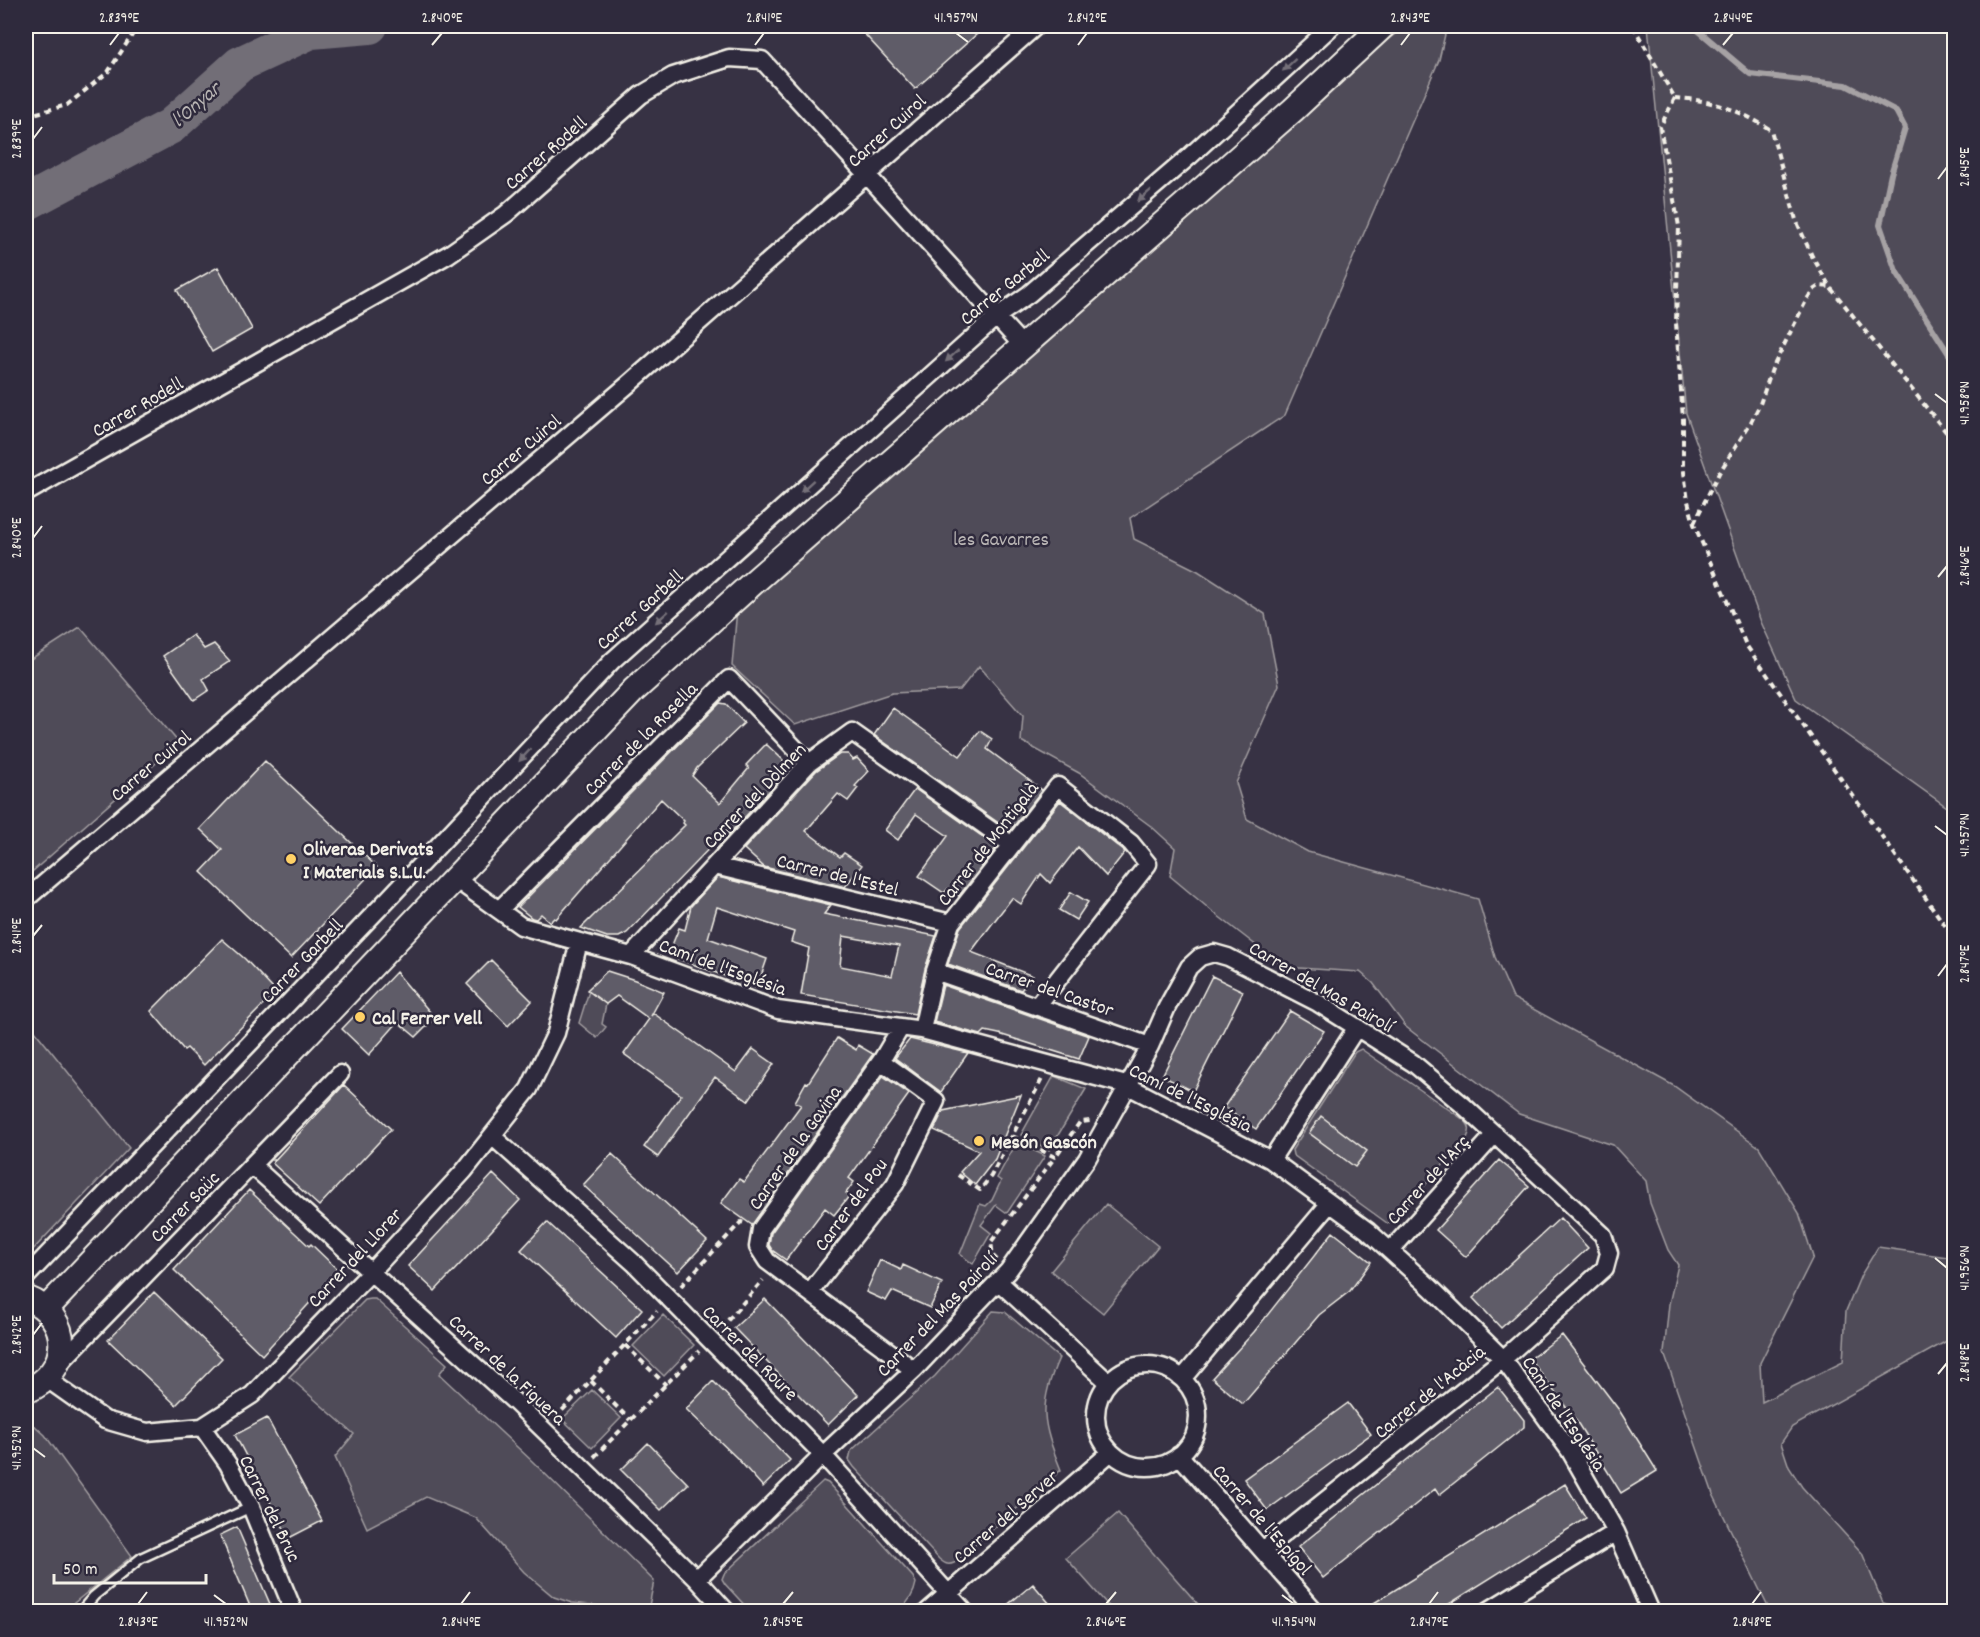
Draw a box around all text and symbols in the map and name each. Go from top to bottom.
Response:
text: 2.839°E [99,8,139,30]
text: 2.840°E [421,8,463,30]
text: 2.841°E [746,8,782,30]
text: 41.957°N [934,8,978,30]
text: 2.842°E [1067,8,1107,30]
text: 2.843°E [1390,8,1430,30]
text: 2.844°E [1713,8,1753,30]
one-way arrow [1281,58,1296,72]
water label: l'Onyar [166,75,230,136]
street label: Carrer Cuirol [842,89,934,175]
street label: Carrer Rodell [500,110,595,198]
text: 2.839°E [7,119,29,159]
text: 2.845°E [1955,147,1977,187]
one-way arrow [1137,189,1152,202]
street label: Carrer Garbell [955,243,1057,333]
one-way arrow [945,349,960,363]
street label: Carrer Rodell [88,371,190,446]
text: 41.958°N [1955,381,1977,425]
street label: Carrer Cuirol [475,409,569,494]
one-way arrow [800,479,815,493]
text: 2.840°E [7,517,29,559]
park label: les Gavarres [953,527,1049,555]
text: 2.846°E [1955,546,1977,586]
street label: Carrer Garbell [591,564,691,658]
one-way arrow [655,610,670,623]
street label: Carrer de la Rosella [579,676,706,803]
street label: Carrer Cuirol [105,725,199,810]
street label: Carrer del Dòlmen [698,738,814,857]
one-way arrow [518,747,532,761]
street label: Carrer de Montigalà [932,777,1047,913]
text: 41.957°N [1955,813,1977,857]
place label: Oliveras Derivats I Materials S.L.U. [303,837,434,888]
street label: Carrer de l'Estel [773,848,901,906]
marker: Oliveras Derivats I Materials S.L.U. [284,852,298,866]
street label: Carrer Garbell [255,913,351,1011]
text: 2.841°E [7,918,29,954]
street label: Camí de l'Església [654,933,790,1005]
street label: Carrer del Mas Pairolí [1243,936,1399,1042]
text: 2.847°E [1955,944,1977,983]
street label: Carrer del Castor [981,956,1117,1026]
place label: Cal Ferrer Vell [372,1006,482,1034]
marker: Cal Ferrer Vell [353,1010,367,1024]
street label: Camí de l'Església [1123,1058,1257,1142]
street label: Carrer de la Gavina [743,1080,850,1217]
place label: Mesón Gascón [991,1130,1097,1158]
street label: Carrer de l'Arç [1381,1130,1477,1232]
marker: Mesón Gascón [972,1134,986,1148]
street label: Carrer del Pou [809,1153,896,1258]
street label: Carrer Saüc [145,1166,227,1250]
street label: Carrer del Llorer [302,1202,410,1315]
text: 41.956°N [1955,1245,1977,1291]
street label: Carrer del Mas Pairolí [871,1247,1006,1385]
street label: Carrer del Roure [694,1300,803,1409]
street label: Carrer de la Figuera [441,1309,572,1434]
text: 2.842°E [7,1315,29,1355]
street label: Carrer de l'Acàcia [1369,1339,1493,1447]
text: 2.848°E [1955,1343,1977,1382]
street label: Camí de l'Església [1513,1351,1612,1478]
text: 41.952°N [7,1426,29,1470]
street label: Carrer del Bruc [230,1451,306,1568]
street label: Carrer de l'Espígol [1205,1459,1317,1583]
street label: Carrer del Server [948,1464,1066,1572]
scale bar [54,1547,206,1585]
text: 50 m [63,1558,98,1583]
text: 2.843°E [118,1612,158,1634]
text: 41.952°N [204,1612,248,1634]
text: 2.844°E [441,1612,481,1634]
text: 2.845°E [763,1612,803,1634]
text: 2.846°E [1086,1612,1126,1634]
text: 41.954°N [1272,1612,1316,1634]
text: 2.847°E [1410,1612,1449,1634]
text: 2.848°E [1733,1612,1772,1634]

